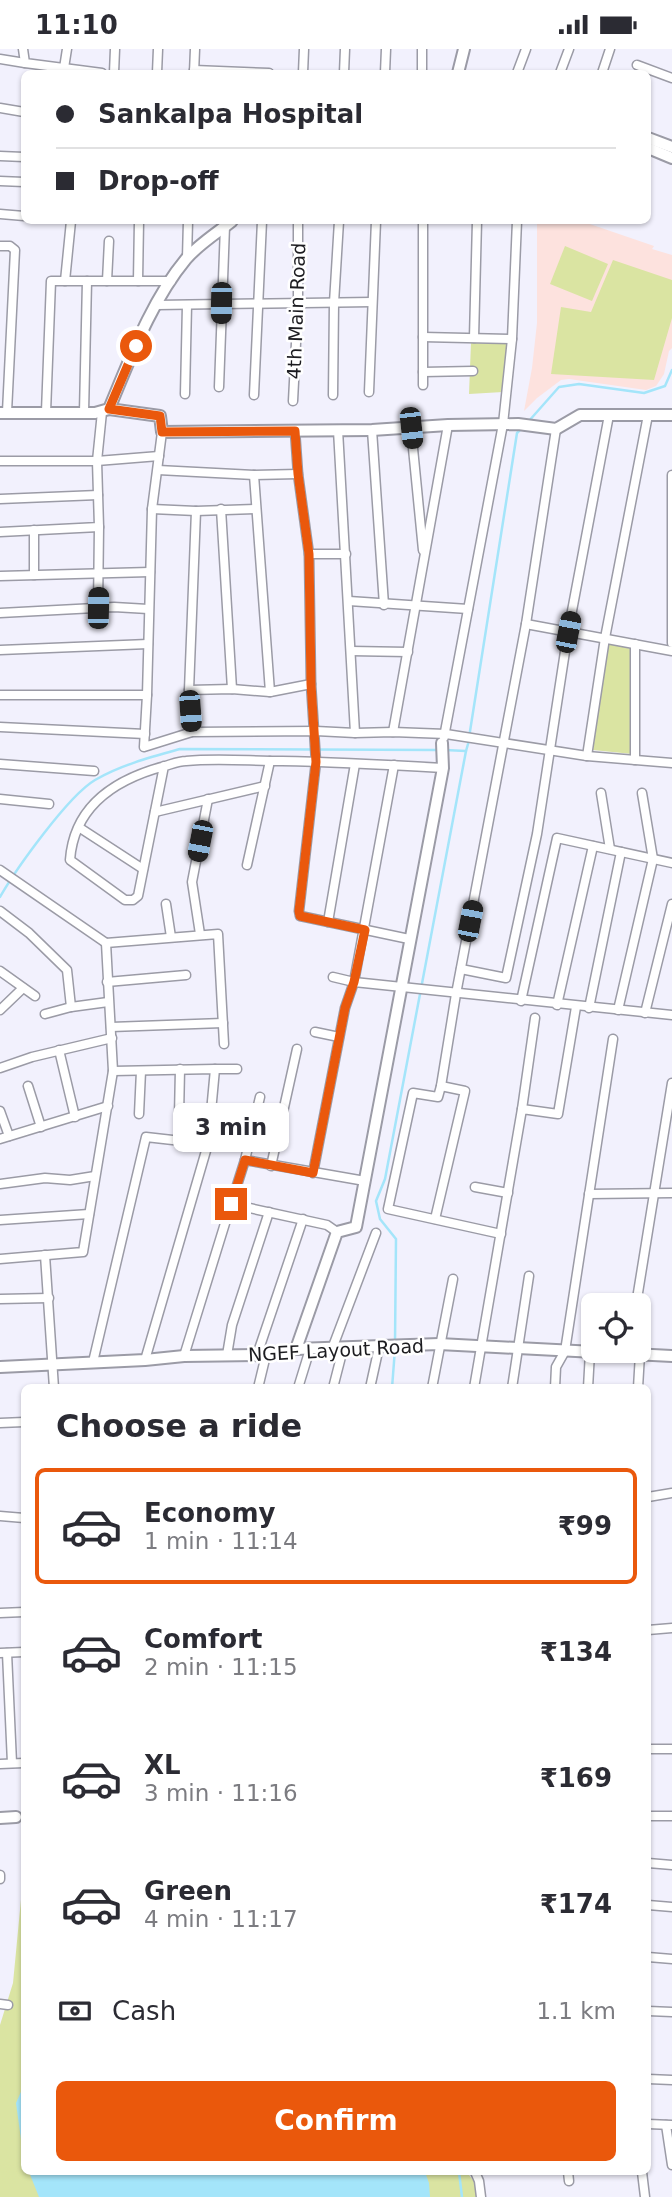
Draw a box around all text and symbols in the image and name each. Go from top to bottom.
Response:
text: 11:10 [35,10,118,40]
text: Sankalpa Hospital [98,99,363,129]
text: Drop-off [98,166,219,196]
street label: 4th Main Road [283,242,309,380]
car [211,282,232,324]
route start [120,330,152,362]
car [399,406,424,450]
car [88,587,109,629]
car [554,609,583,655]
car [179,689,202,733]
car [186,818,215,864]
car [456,898,485,944]
callout: 3 min [173,1103,289,1151]
text: 3 min [195,1114,267,1140]
route end [215,1188,247,1220]
map controls [581,1293,651,1363]
button: locate [581,1293,651,1363]
street label: NGEF Layout Road [247,1334,425,1366]
text: Choose a ride [56,1407,302,1445]
icon: car [60,1495,123,1558]
text: Economy [144,1498,275,1528]
text: ₹99 [558,1511,612,1541]
text: 1 min · 11:14 [144,1528,298,1554]
icon: car [60,1621,123,1684]
text: Comfort [144,1624,262,1654]
text: ₹134 [540,1637,612,1667]
text: 2 min · 11:15 [144,1654,298,1680]
icon: car [60,1747,123,1810]
text: XL [144,1750,181,1780]
text: ₹169 [540,1763,612,1793]
text: 3 min · 11:16 [144,1780,298,1806]
icon: car [60,1873,123,1936]
text: Green [144,1876,232,1906]
text: ₹174 [540,1889,612,1919]
text: 4 min · 11:17 [144,1906,298,1932]
icon: cash [56,1992,94,2030]
text: Cash [112,1996,176,2026]
text: 1.1 km [536,1998,616,2024]
button: Confirm [56,2081,616,2161]

